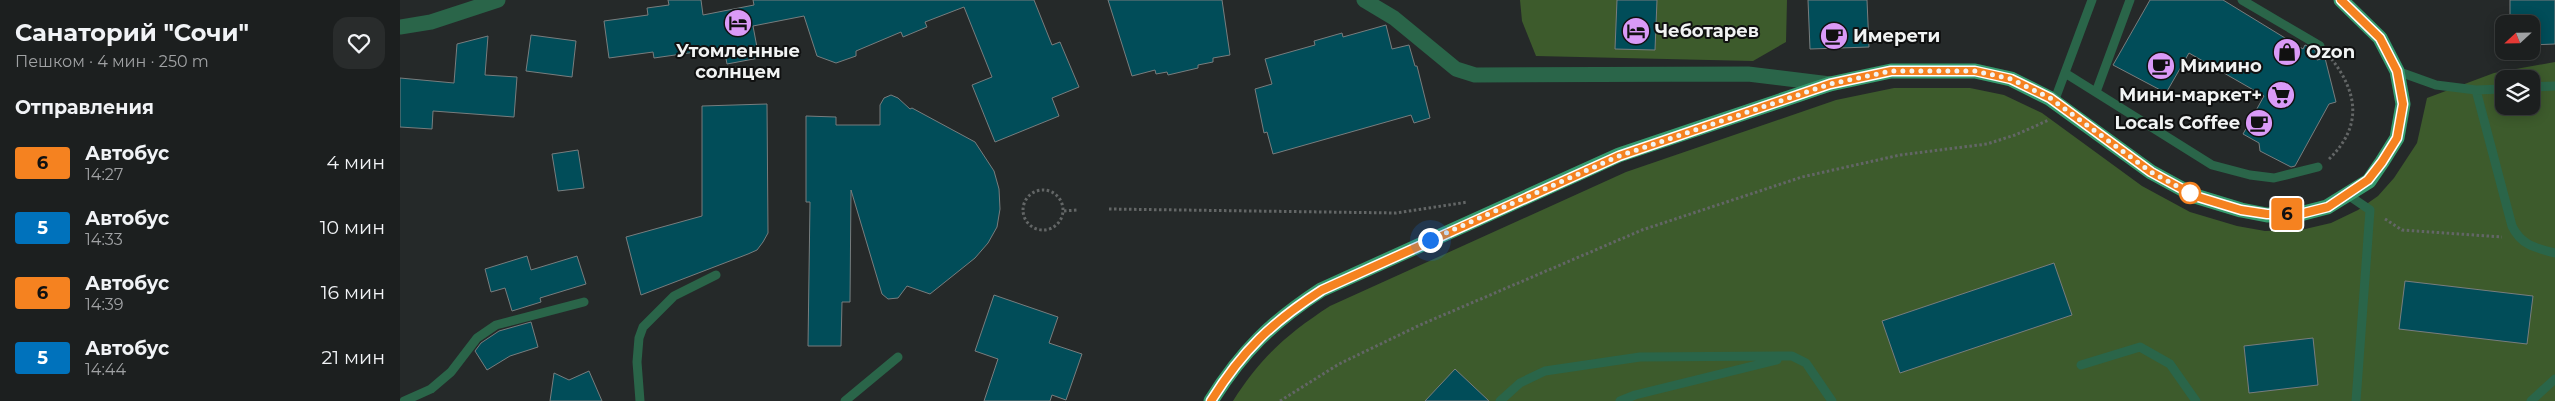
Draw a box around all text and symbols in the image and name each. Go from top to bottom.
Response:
hotel icon: Утомленные солнцем [723,8,753,38]
north arrow [2495,15,2540,60]
map controls [2495,15,2540,115]
hotel icon: Чеботарев [1621,16,1651,46]
button: heart [333,17,385,69]
text: Санаторий "Сочи" [15,18,249,47]
place label: Чеботарев [1655,20,1759,42]
cafe icon: Имерети [1819,21,1849,51]
place label: Имерети [1853,25,1940,47]
shop icon: Ozon [2272,37,2302,67]
place label: Утомленные солнцем [676,40,800,83]
place label: Ozon [2306,41,2355,63]
cafe icon: Мимино [2146,51,2176,81]
text: Пешком · 4 мин · 250 m [15,52,209,71]
place label: Мимино [2180,55,2262,77]
button: layers [2495,70,2540,115]
supermarket icon: Мини-маркет+ [2266,80,2296,110]
place label: Мини-маркет+ [2119,84,2262,106]
text: Отправления [15,96,154,119]
cafe icon: Locals Coffee [2244,108,2274,138]
place label: Locals Coffee [2114,112,2240,134]
text: Автобус [85,142,169,165]
text: 4 мин [327,151,385,174]
text: 6 [37,152,48,174]
text: 14:27 [85,165,123,184]
unlabelled marker [2179,182,2201,204]
line badge: 6 [2271,198,2303,230]
text: 6 [2281,203,2293,225]
text: Автобус [85,207,169,230]
text: 10 мин [320,216,385,239]
text: 5 [37,217,48,239]
your location [1418,228,1443,253]
text: 14:33 [85,230,123,249]
text: Автобус [85,272,169,295]
text: 16 мин [321,281,385,304]
text: 6 [37,282,48,304]
text: 14:39 [85,295,124,314]
text: Автобус [85,337,169,360]
text: 21 мин [321,346,385,369]
text: 5 [37,347,48,369]
text: 14:44 [85,360,126,379]

